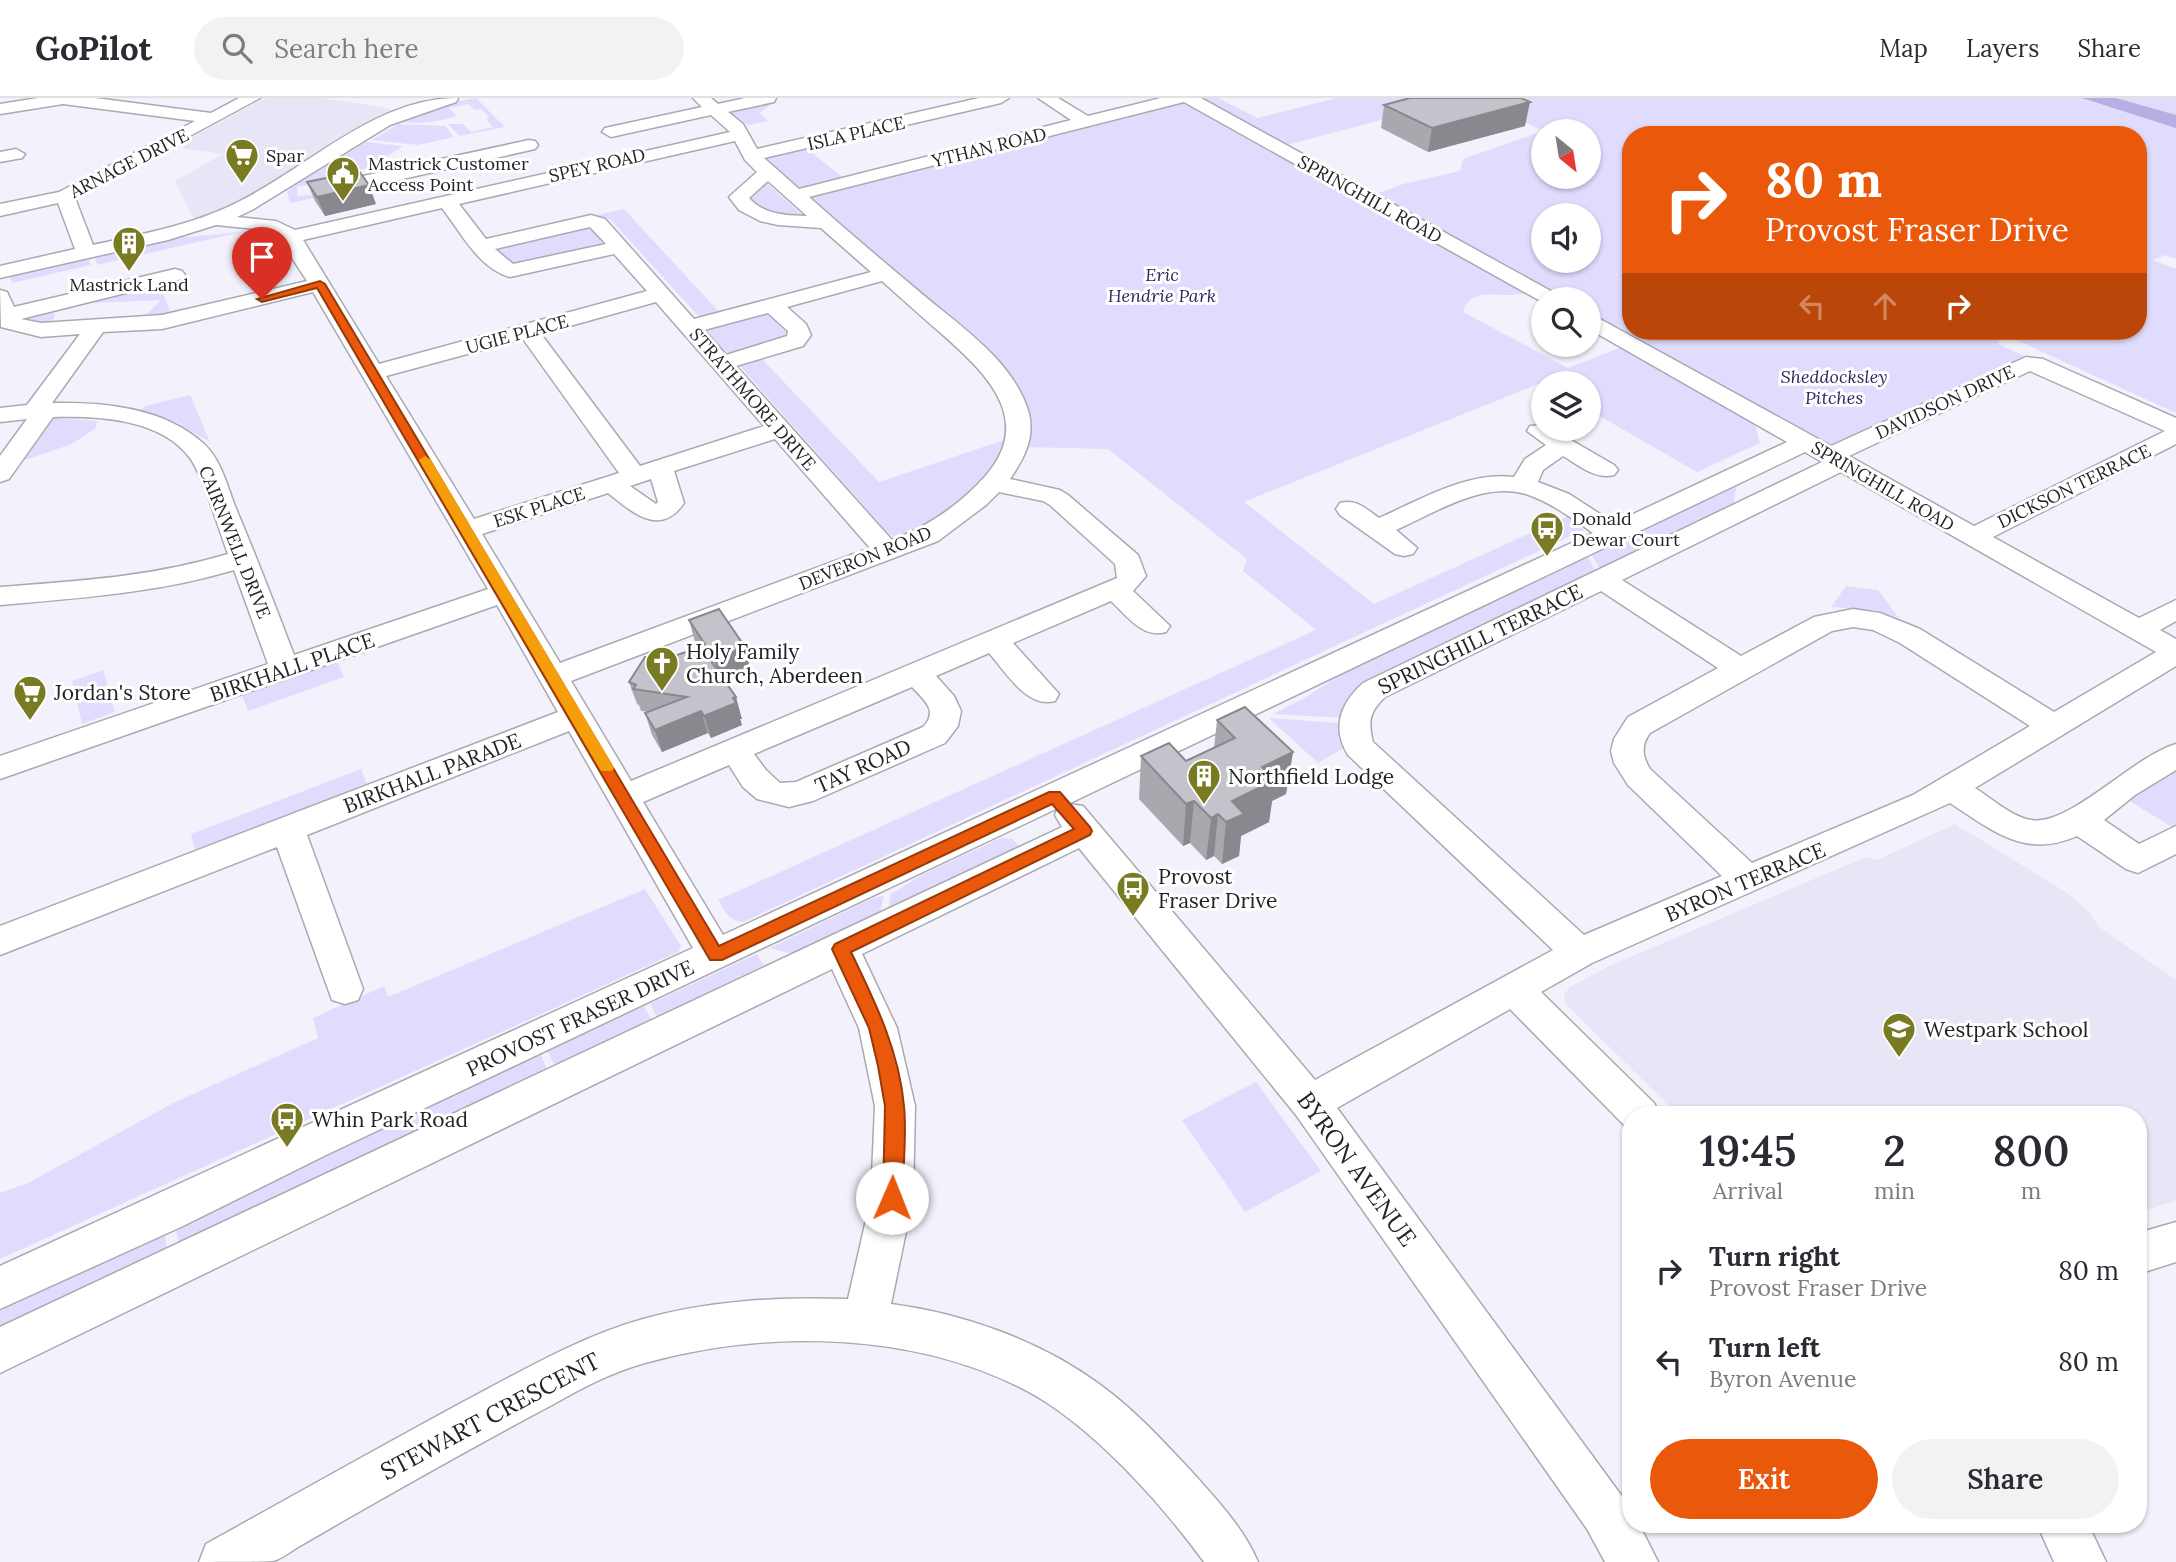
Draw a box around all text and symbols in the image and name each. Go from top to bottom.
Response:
search box [194,17,684,80]
text: GoPilot [35,27,152,69]
icon: search [218,29,256,67]
text: Search here [274,32,419,65]
text: Map [1879,33,1928,64]
text: Layers [1966,33,2039,64]
text: Share [2077,33,2141,64]
street label: ISLA PLACE [805,111,907,155]
north arrow [1531,119,1601,189]
map controls [1531,119,1601,441]
street label: YTHAN ROAD [928,122,1049,173]
street label: ARNAGE DRIVE [65,123,192,203]
supermarket icon: Spar [223,136,261,185]
street label: SPEY ROAD [546,143,648,187]
place label: Spar [266,144,304,167]
text: 80 m [1765,148,1882,210]
street label: SPRINGHILL ROAD [1294,150,1446,248]
place label: Mastrick Customer Access Point [367,152,529,196]
public building icon: Mastrick Customer Access Point [324,154,362,203]
icon: right [1650,154,1741,245]
button: sound [1531,203,1601,273]
text: Provost Fraser Drive [1765,209,2069,250]
building icon: Mastrick Land [110,224,148,273]
pin [232,227,292,299]
icon: arrive [243,238,281,276]
park label: Eric Hendrie Park [1108,263,1216,307]
place label: Mastrick Land [69,273,189,296]
button: search [1531,287,1601,357]
icon: left [1793,287,1831,325]
icon: ahead [1866,287,1904,325]
icon: right [1939,287,1977,325]
street label: UGIE PLACE [463,309,571,359]
street label: STRATHMORE DRIVE [685,323,821,475]
street label: DAVIDSON DRIVE [1872,360,2018,444]
park label: Sheddocksley Pitches [1781,365,1887,409]
button: layers [1531,371,1601,441]
street label: SPRINGHILL ROAD [1807,436,1959,536]
street label: DICKSON TERRACE [1993,439,2155,533]
street label: CAIRNWELL DRIVE [194,462,276,622]
street label: ESK PLACE [490,481,588,533]
place label: Donald Dewar Court [1572,507,1680,551]
bus stop icon: Donald Dewar Court [1528,509,1566,558]
street label: DEVERON ROAD [795,521,935,595]
street label: SPRINGHILL TERRACE [1373,578,1587,700]
street label: BIRKHALL PLACE [206,626,378,708]
place label: Holy Family Church, Aberdeen [686,638,863,689]
church icon: Holy Family Church, Aberdeen [643,644,681,693]
supermarket icon: Jordan's Store [11,673,49,722]
place label: Jordan's Store [53,679,191,706]
street label: BIRKHALL PARADE [340,727,524,819]
street label: TAY ROAD [811,733,915,799]
building icon: Northfield Lodge [1185,757,1223,806]
place label: Northfield Lodge [1228,763,1394,790]
street label: BYRON TERRACE [1661,836,1829,928]
place label: Provost Fraser Drive [1158,863,1277,914]
bus stop icon: Provost Fraser Drive [1114,869,1152,918]
street label: PROVOST FRASER DRIVE [462,953,698,1083]
school or university icon: Westpark School [1880,1010,1918,1059]
place label: Westpark School [1924,1016,2088,1043]
street label: BYRON AVENUE [1290,1085,1424,1253]
bus stop icon: Whin Park Road [268,1100,306,1149]
place label: Whin Park Road [312,1106,468,1133]
text: 19:45 [1700,1124,1796,1178]
text: 2 [1883,1124,1906,1178]
text: 800 [1993,1124,2069,1178]
position arrow [855,1161,929,1235]
text: Arrival [1713,1176,1783,1205]
text: min [1874,1176,1915,1205]
text: m [2021,1176,2041,1205]
text: Turn right [1709,1240,1840,1273]
icon: right [1650,1252,1688,1290]
text: 80 m [2058,1254,2119,1287]
text: Provost Fraser Drive [1709,1273,1927,1302]
text: Turn left [1709,1331,1820,1364]
icon: left [1650,1343,1688,1381]
street label: STEWART CRESCENT [375,1345,605,1487]
text: 80 m [2058,1345,2119,1378]
text: Byron Avenue [1709,1364,1856,1393]
button: Exit [1650,1439,1878,1519]
button: Share [1892,1439,2119,1519]

